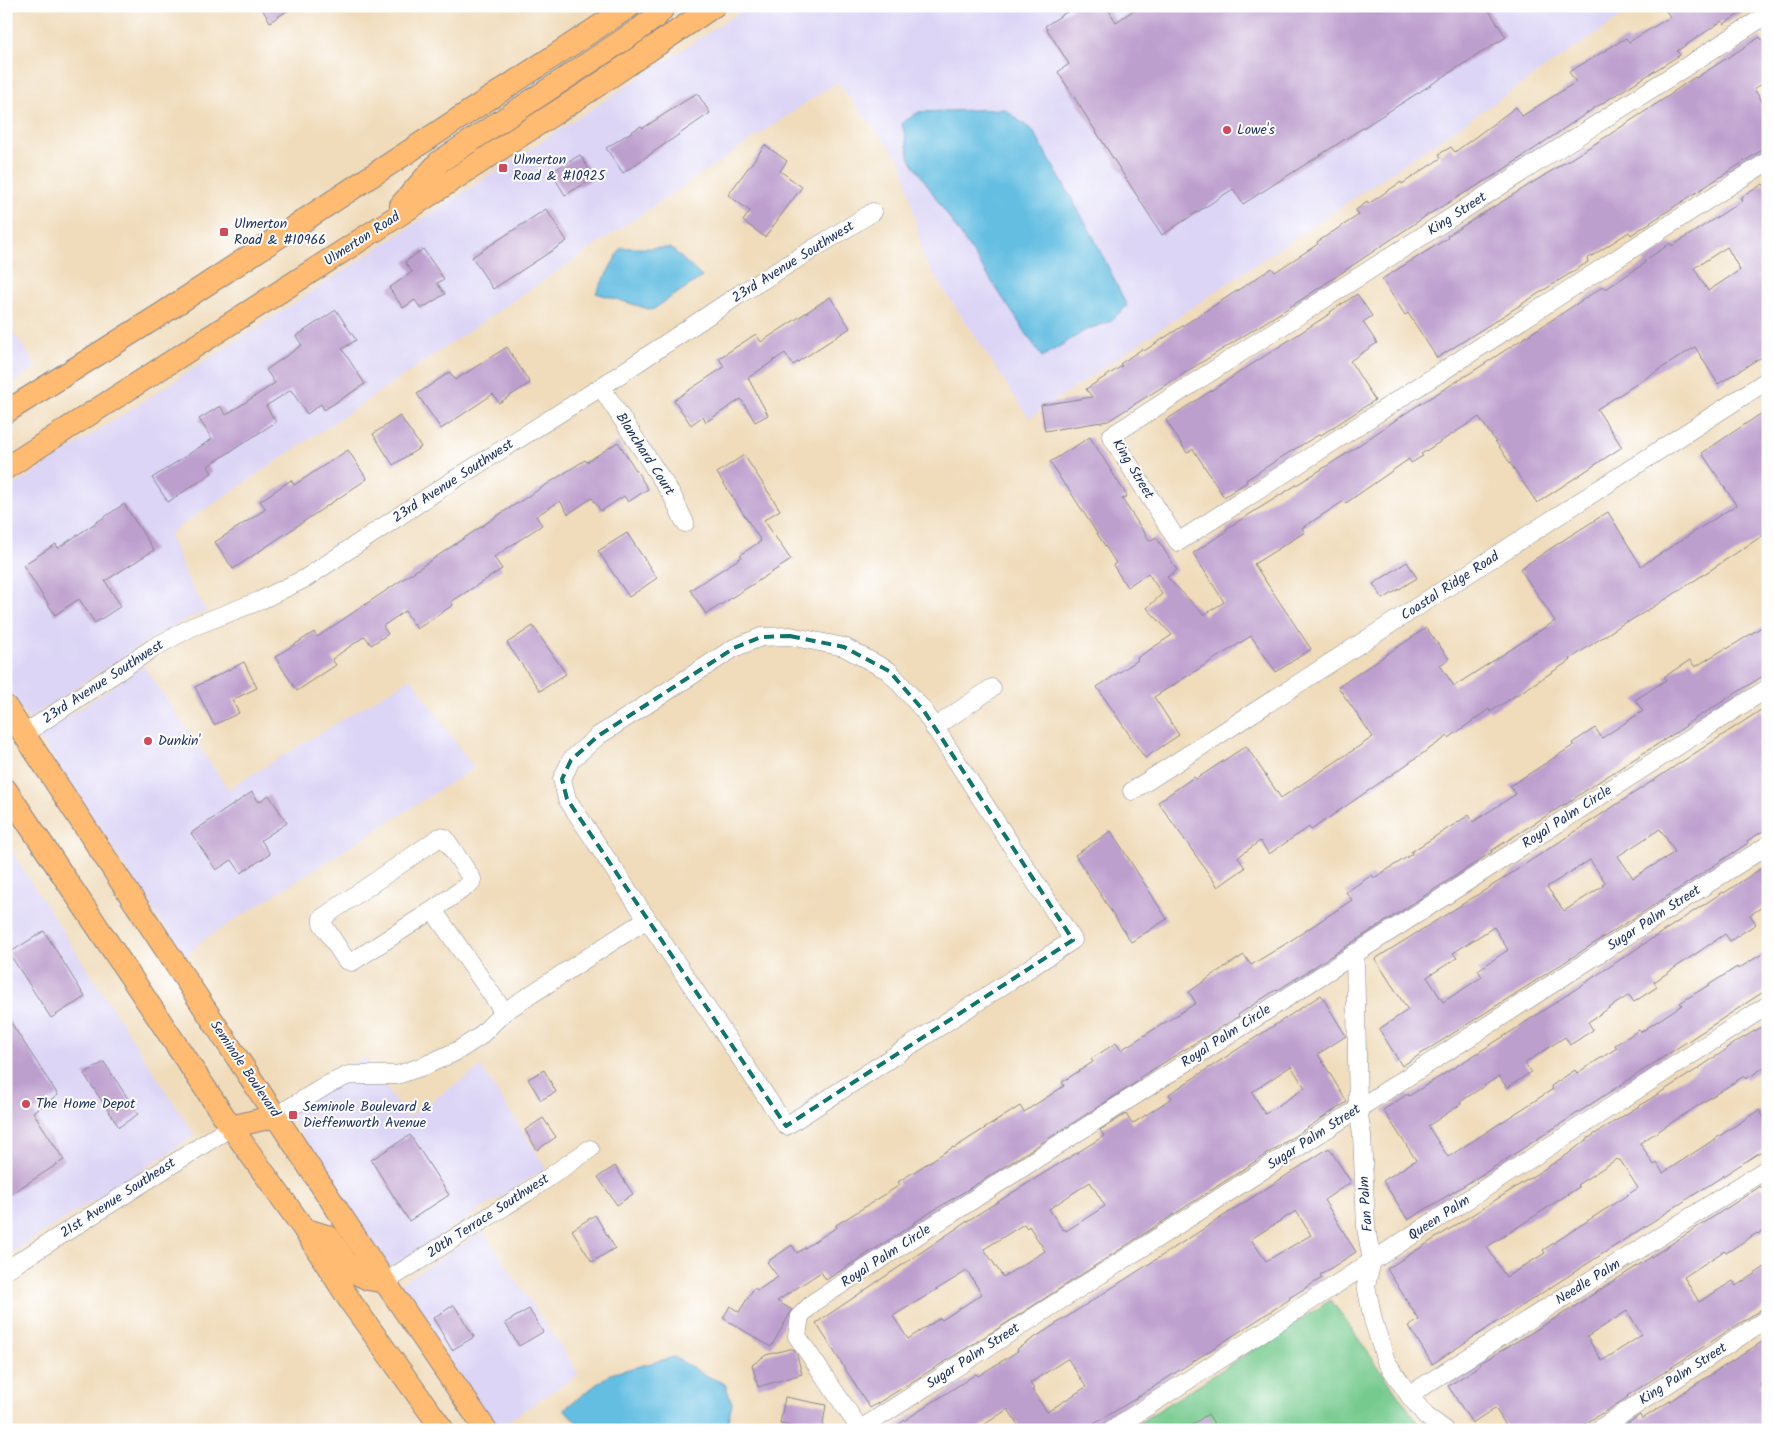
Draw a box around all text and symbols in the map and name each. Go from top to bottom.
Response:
place label: Lowe's [1237,119,1275,141]
marker: Lowe's [1221,124,1233,136]
place label: Ulmerton Road & #10925 [513,149,607,187]
marker: Ulmerton Road & #10925 [497,162,509,174]
street label: King Street [1423,186,1492,241]
street label: Ulmerton Road [320,206,405,272]
place label: Ulmerton Road & #10966 [234,213,326,251]
street label: 23rd Avenue Southwest [727,215,859,309]
marker: Ulmerton Road & #10966 [218,226,230,238]
street label: Blanchard Court [610,408,681,500]
street label: 23rd Avenue Southwest [388,433,518,529]
street label: King Street [1106,435,1160,504]
street label: Coastal Ridge Road [1396,545,1504,626]
street label: 23rd Avenue Southwest [38,634,168,730]
place label: Dunkin' [158,730,202,752]
marker: Dunkin' [142,735,154,747]
street label: Royal Palm Circle [1518,779,1617,854]
street label: Sugar Palm Street [1603,879,1706,956]
street label: Royal Palm Circle [1177,998,1276,1073]
street label: Seminole Boulevard [204,1016,286,1123]
place label: The Home Depot [36,1093,136,1115]
place label: Seminole Boulevard & Dieffenworth Avenue [303,1096,432,1134]
marker: The Home Depot [20,1098,32,1110]
street label: Sugar Palm Street [1263,1098,1366,1175]
marker: Seminole Boulevard & Dieffenworth Avenue [287,1109,299,1121]
street label: 21st Avenue Southeast [56,1152,181,1244]
street label: 20th Terrace Southwest [422,1168,554,1264]
street label: Fan Palm [1353,1175,1379,1233]
street label: Queen Palm [1404,1190,1474,1246]
street label: Royal Palm Circle [837,1218,936,1293]
street label: Needle Palm [1551,1253,1625,1311]
street label: Sugar Palm Street [922,1317,1025,1394]
street label: King Palm Street [1635,1337,1732,1411]

